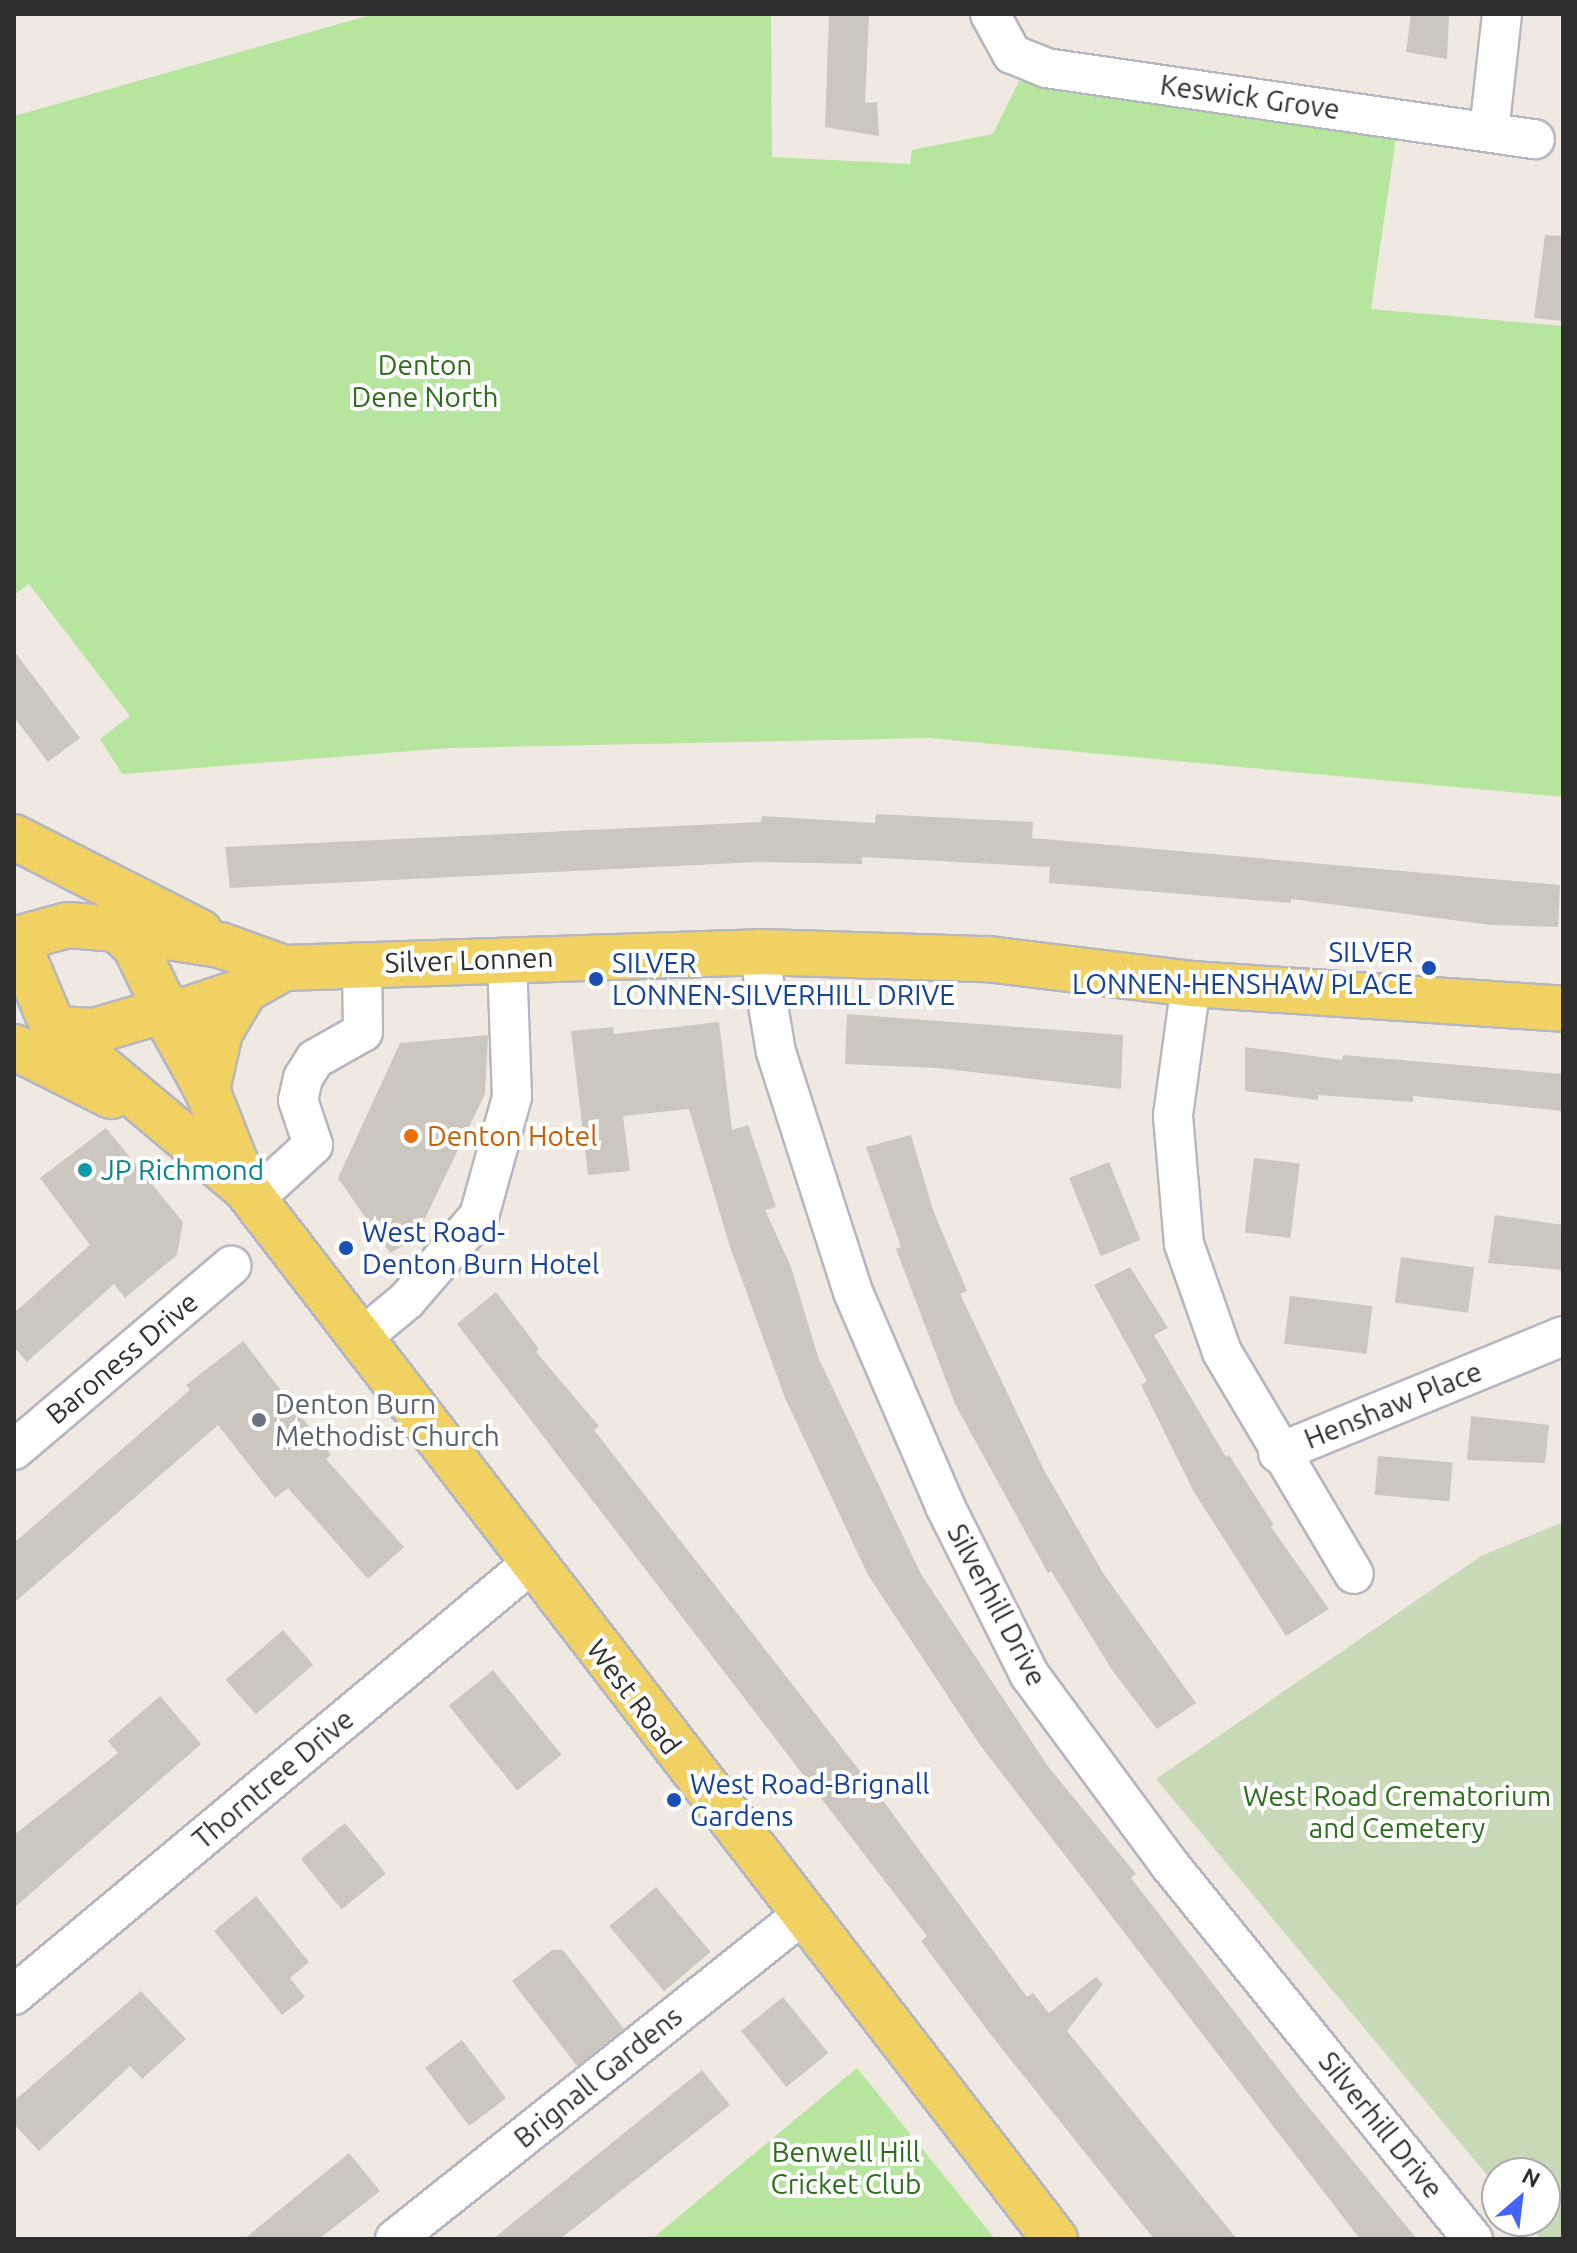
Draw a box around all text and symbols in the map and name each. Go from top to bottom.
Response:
street label: Keswick Grove [1158,68,1342,126]
park label: Denton Dene North [351,348,499,414]
place label: SILVER LONNEN-HENSHAW PLACE [1072,935,1413,1001]
street label: Silver Lonnen [384,940,554,980]
place label: SILVER LONNEN-SILVERHILL DRIVE [612,946,955,1012]
marker: SILVER LONNEN-HENSHAW PLACE [1420,959,1438,977]
marker: SILVER LONNEN-SILVERHILL DRIVE [587,970,605,988]
place label: Denton Hotel [427,1119,598,1153]
marker: Denton Hotel [402,1127,420,1145]
place label: JP Richmond [101,1153,264,1187]
marker: JP Richmond [76,1161,94,1179]
place label: West Road- Denton Burn Hotel [362,1215,599,1281]
marker: West Road- Denton Burn Hotel [337,1239,355,1257]
street label: Baroness Drive [39,1285,205,1431]
street label: Henshaw Place [1299,1354,1487,1456]
place label: Denton Burn Methodist Church [275,1387,500,1453]
marker: Denton Burn Methodist Church [250,1411,268,1429]
street label: Silverhill Drive [940,1518,1054,1692]
street label: West Road [580,1633,688,1761]
street label: Thorntree Drive [186,1702,360,1856]
place label: West Road-Brignall Gardens [690,1767,929,1833]
park label: West Road Crematorium and Cemetery [1243,1779,1551,1845]
marker: West Road-Brignall Gardens [665,1791,683,1809]
street label: Brignall Gardens [507,1999,689,2155]
street label: Silverhill Drive [1312,2045,1450,2205]
park label: Benwell Hill Cricket Club [770,2135,922,2201]
north arrow [1481,2157,1561,2237]
text: N [1518,2162,1545,2192]

